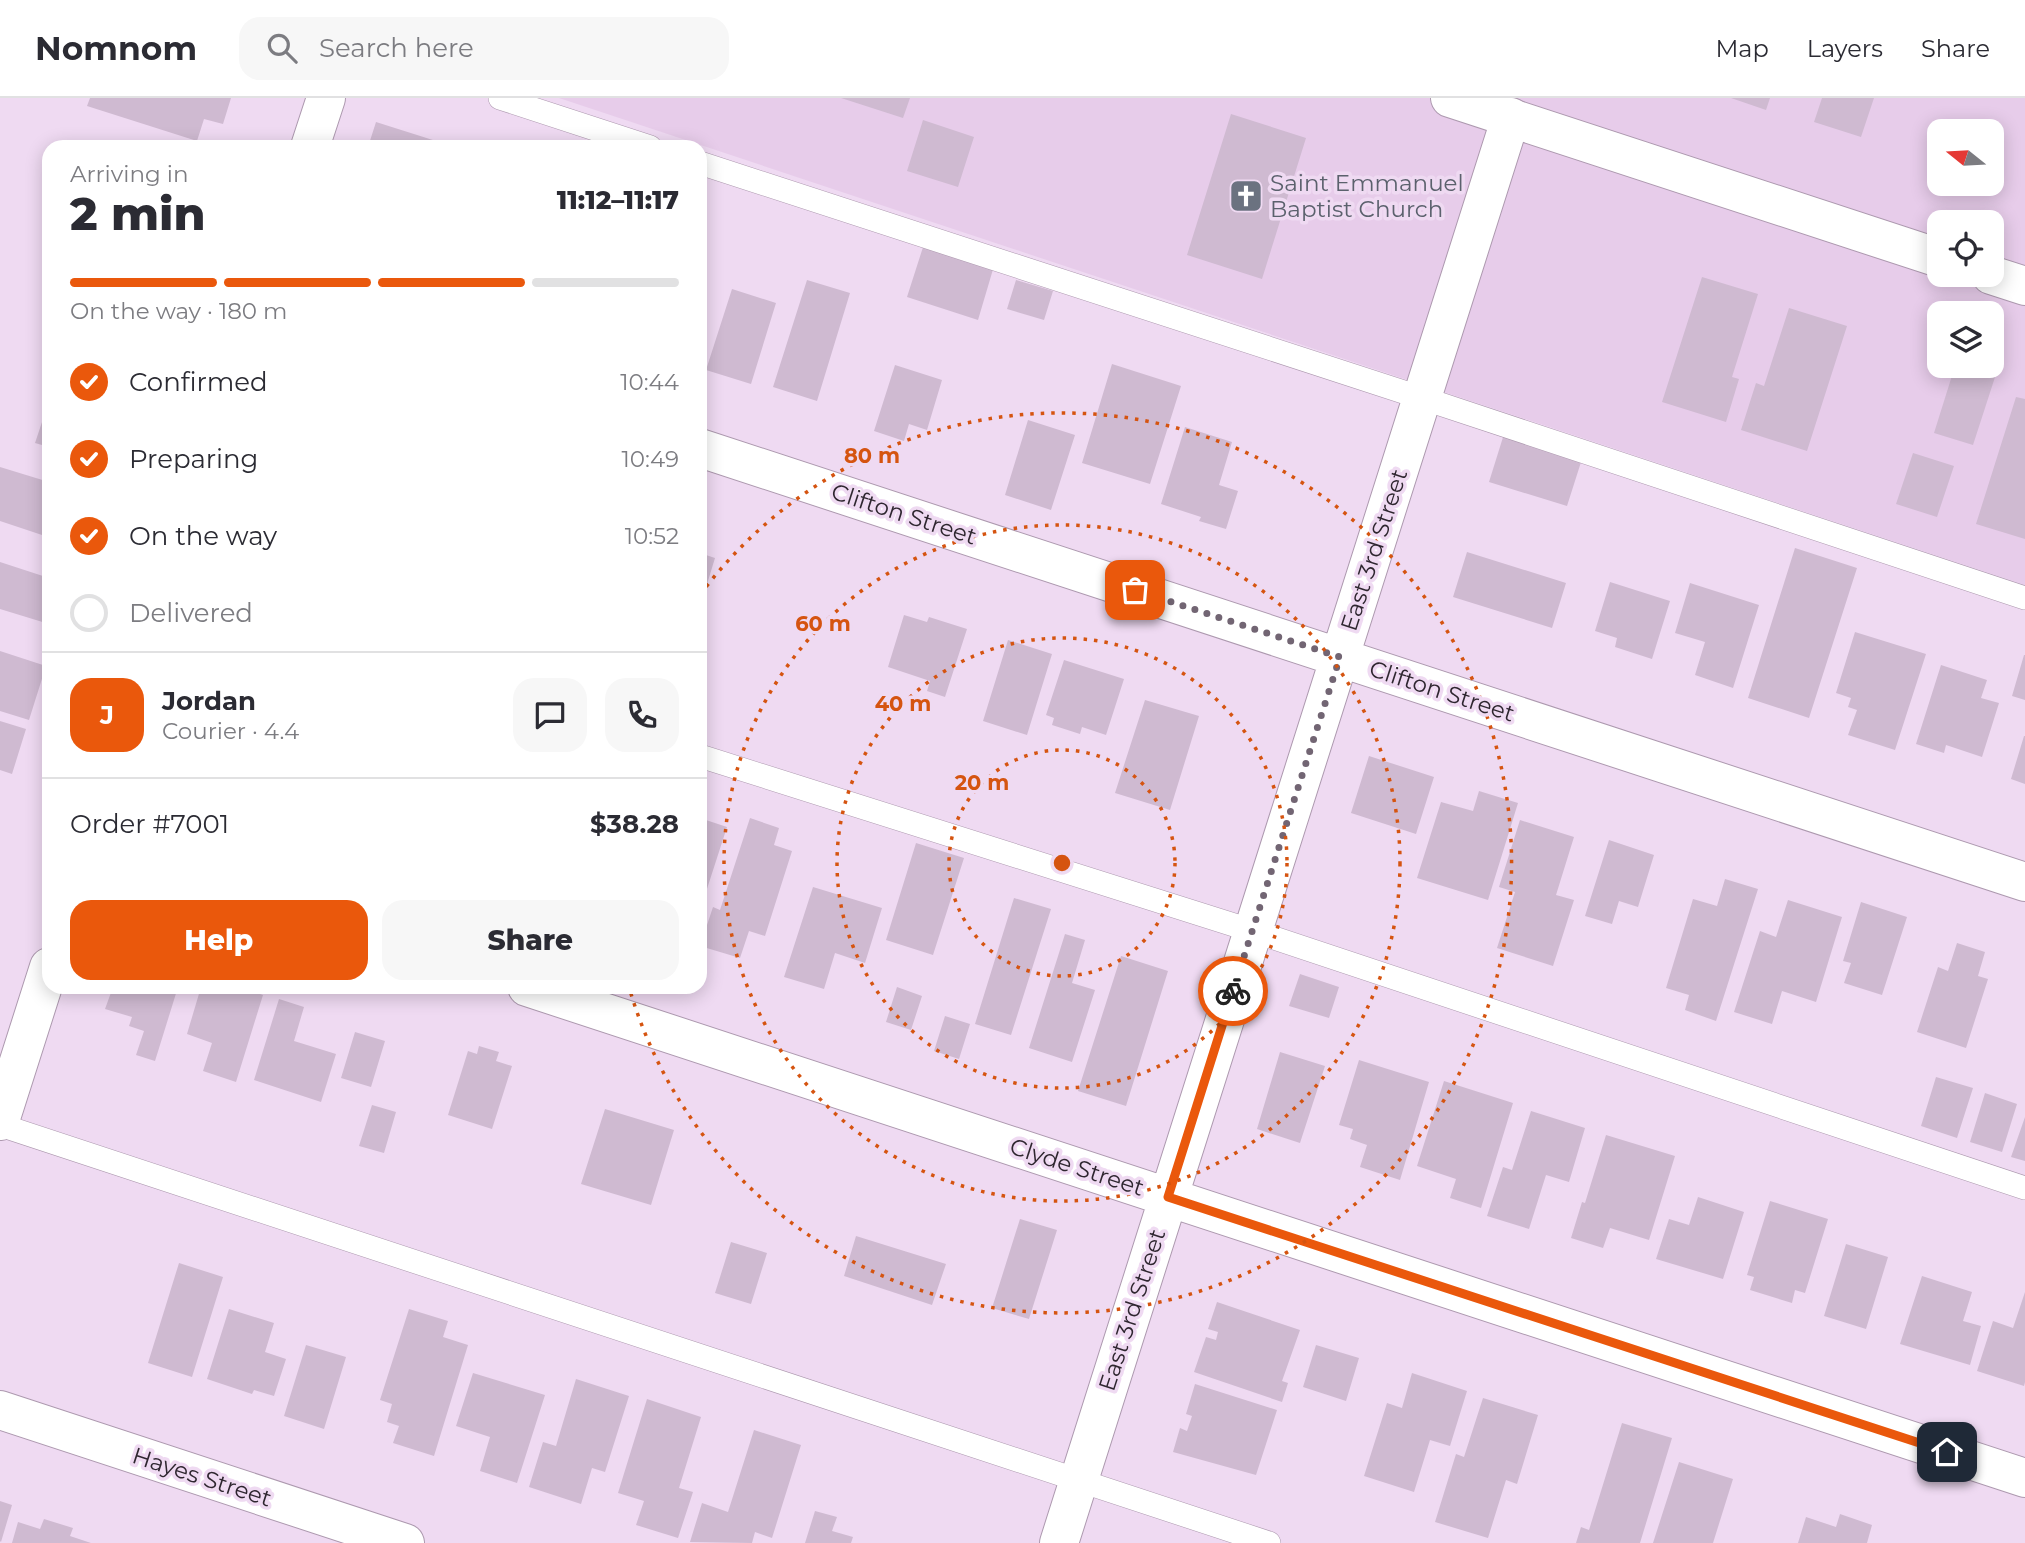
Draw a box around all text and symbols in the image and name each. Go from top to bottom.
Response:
search box [239,17,729,80]
text: Nomnom [35,28,197,68]
icon: search [263,29,301,67]
text: Search here [319,32,474,64]
text: Map [1715,34,1769,63]
text: Layers [1807,34,1883,63]
text: Share [1921,34,1990,63]
north arrow [1927,119,2004,196]
map controls [1927,119,2004,378]
text: Arriving in [70,160,189,188]
place label: Saint Emmanuel Baptist Church [1270,169,1464,223]
church icon: Saint Emmanuel Baptist Church [1227,177,1265,215]
text: 11:12–11:17 [557,184,679,216]
text: 2 min [70,185,205,242]
button: locate [1927,210,2004,287]
text: On the way · 180 m [70,297,288,325]
button: layers [1927,301,2004,378]
icon: check [70,363,108,401]
text: Confirmed [129,366,268,398]
text: 10:44 [620,368,679,396]
icon: check [70,440,108,478]
text: Preparing [129,443,258,475]
text: 80 m [844,443,900,468]
text: 10:49 [622,445,679,473]
street label: East 3rd Street [1335,466,1413,634]
street label: Clifton Street [828,477,980,551]
icon: check [70,517,108,555]
text: On the way [129,520,277,552]
text: 10:52 [625,522,679,550]
pin [1105,560,1165,620]
icon: bag [1116,571,1154,609]
text: Delivered [129,597,253,629]
text: 60 m [795,611,851,636]
street label: Clifton Street [1366,654,1518,728]
button: chat [513,678,587,752]
button: phone [605,678,679,752]
text: Jordan [162,685,256,717]
text: 40 m [875,691,931,716]
text: J [100,699,114,731]
text: Courier · 4.4 [162,717,299,745]
text: 20 m [955,770,1009,795]
text: Order #7001 [70,808,229,840]
text: $38.28 [590,808,679,840]
centre of rings [1050,851,1074,875]
button: Help [70,900,368,980]
button: Share [382,900,679,980]
courier [1198,956,1268,1026]
icon: bike [1214,972,1252,1010]
street label: Clyde Street [1006,1132,1148,1202]
street label: East 3rd Street [1093,1226,1171,1394]
pin [1917,1422,1977,1482]
icon: home [1928,1433,1966,1471]
street label: Hayes Street [129,1441,275,1513]

